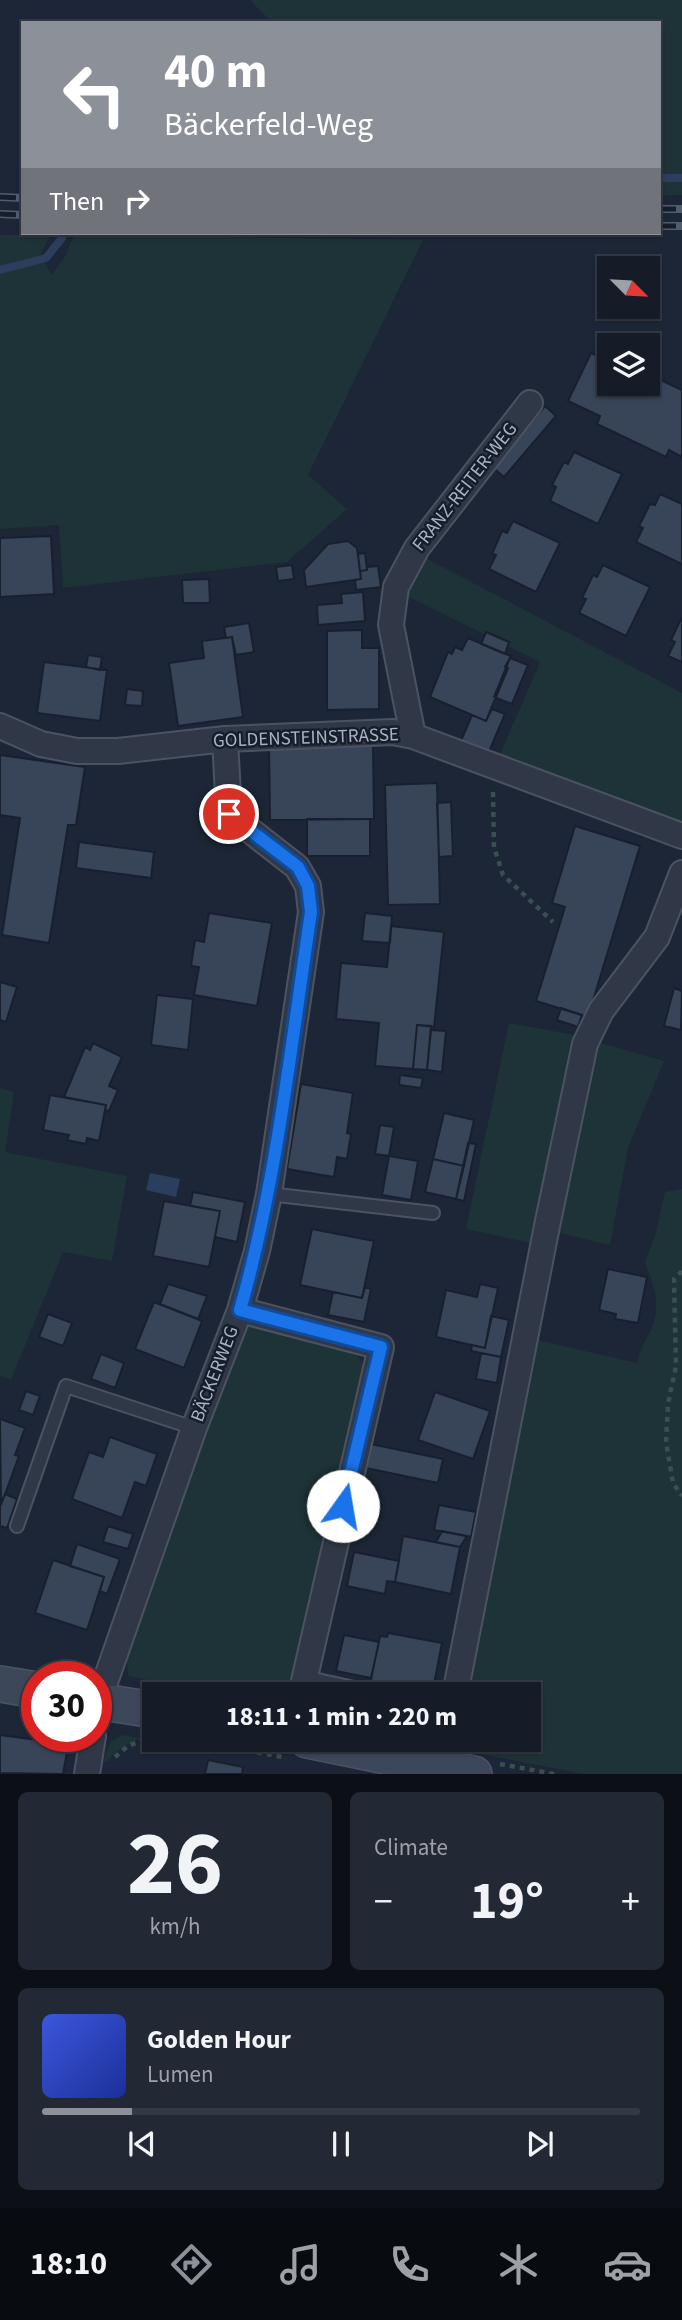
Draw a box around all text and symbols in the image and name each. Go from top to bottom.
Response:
text: 40 m [164,37,268,107]
icon: left [49,49,140,140]
text: Bäckerfeld-Weg [164,102,373,148]
icon: right [118,182,156,220]
text: Then [49,183,104,220]
north arrow [597,256,660,318]
map controls [597,256,660,396]
button: layers [597,333,660,396]
street label: FRANZ-REITER-WEG [406,417,524,557]
street label: GOLDENSTEINSTRASSE [213,721,399,755]
pin [199,784,259,844]
icon: arrive [210,795,248,833]
street label: BÄCKERWEG [184,1322,246,1426]
position arrow [306,1469,380,1543]
speed limit sign: 30 [21,1661,112,1752]
text: 18:11 · 1 min · 220 m [226,1698,457,1735]
text: 26 [127,1800,223,1929]
text: Climate [374,1831,448,1864]
text: 19° [470,1865,544,1939]
text: − [374,1875,393,1929]
text: + [621,1875,640,1929]
text: km/h [149,1910,201,1943]
text: Golden Hour [147,2021,291,2058]
text: Lumen [147,2058,214,2091]
icon: previous [123,2125,161,2163]
icon: pause [322,2125,360,2163]
icon: next [521,2125,559,2163]
icon: directions [167,2240,216,2289]
icon: music [276,2240,325,2289]
icon: phone [385,2240,434,2289]
icon: climate [494,2240,543,2289]
icon: car [603,2240,652,2289]
text: 18:10 [30,2241,107,2287]

